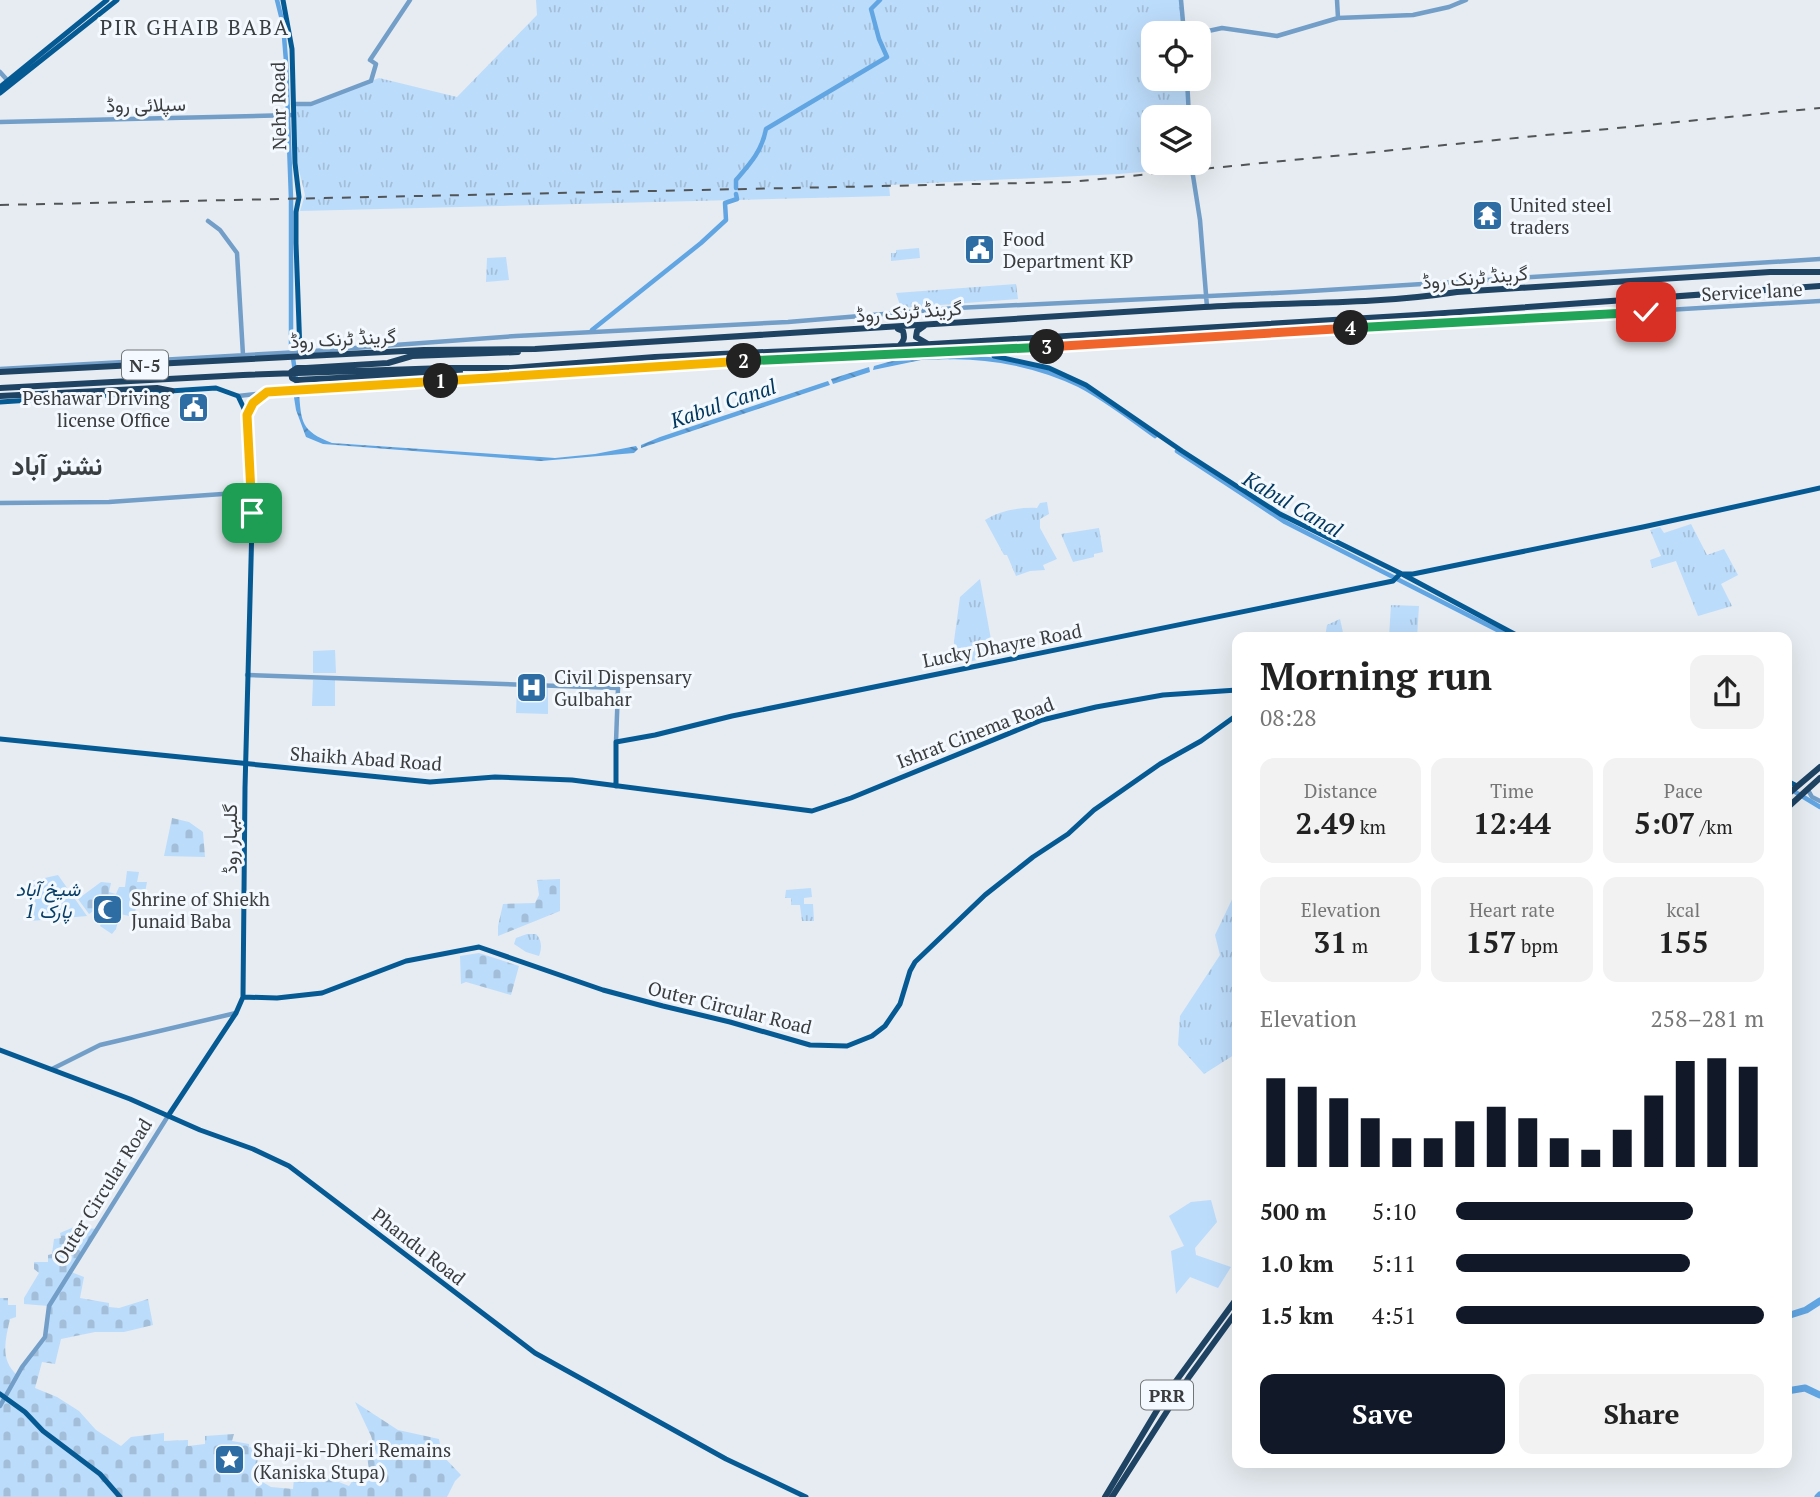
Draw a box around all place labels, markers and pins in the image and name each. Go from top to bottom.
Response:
place label: United steel traders [1510,192,1612,239]
temple icon: United steel traders [1470,198,1504,232]
place label: Food Department KP [1003,226,1133,273]
public building icon: Food Department KP [963,232,997,266]
pin [1616,282,1676,342]
pin: 4 [1334,310,1368,346]
pin: 3 [1030,330,1064,364]
pin: 2 [726,344,762,378]
pin: 1 [424,364,458,398]
place label: Peshawar Driving license Office [22,385,171,432]
public building icon: Peshawar Driving license Office [176,391,210,425]
pin [222,483,282,543]
place label: Civil Dispensary Gulbahar [554,664,692,711]
hospital icon: Civil Dispensary Gulbahar [514,670,548,704]
place label: Shrine of Shiekh Junaid Baba [131,886,270,933]
mosque icon: Shrine of Shiekh Junaid Baba [91,892,125,926]
place label: Shaji-ki-Dheri Remains (Kaniska Stupa) [253,1437,451,1484]
place icon: Shaji-ki-Dheri Remains (Kaniska Stupa) [213,1443,247,1477]

